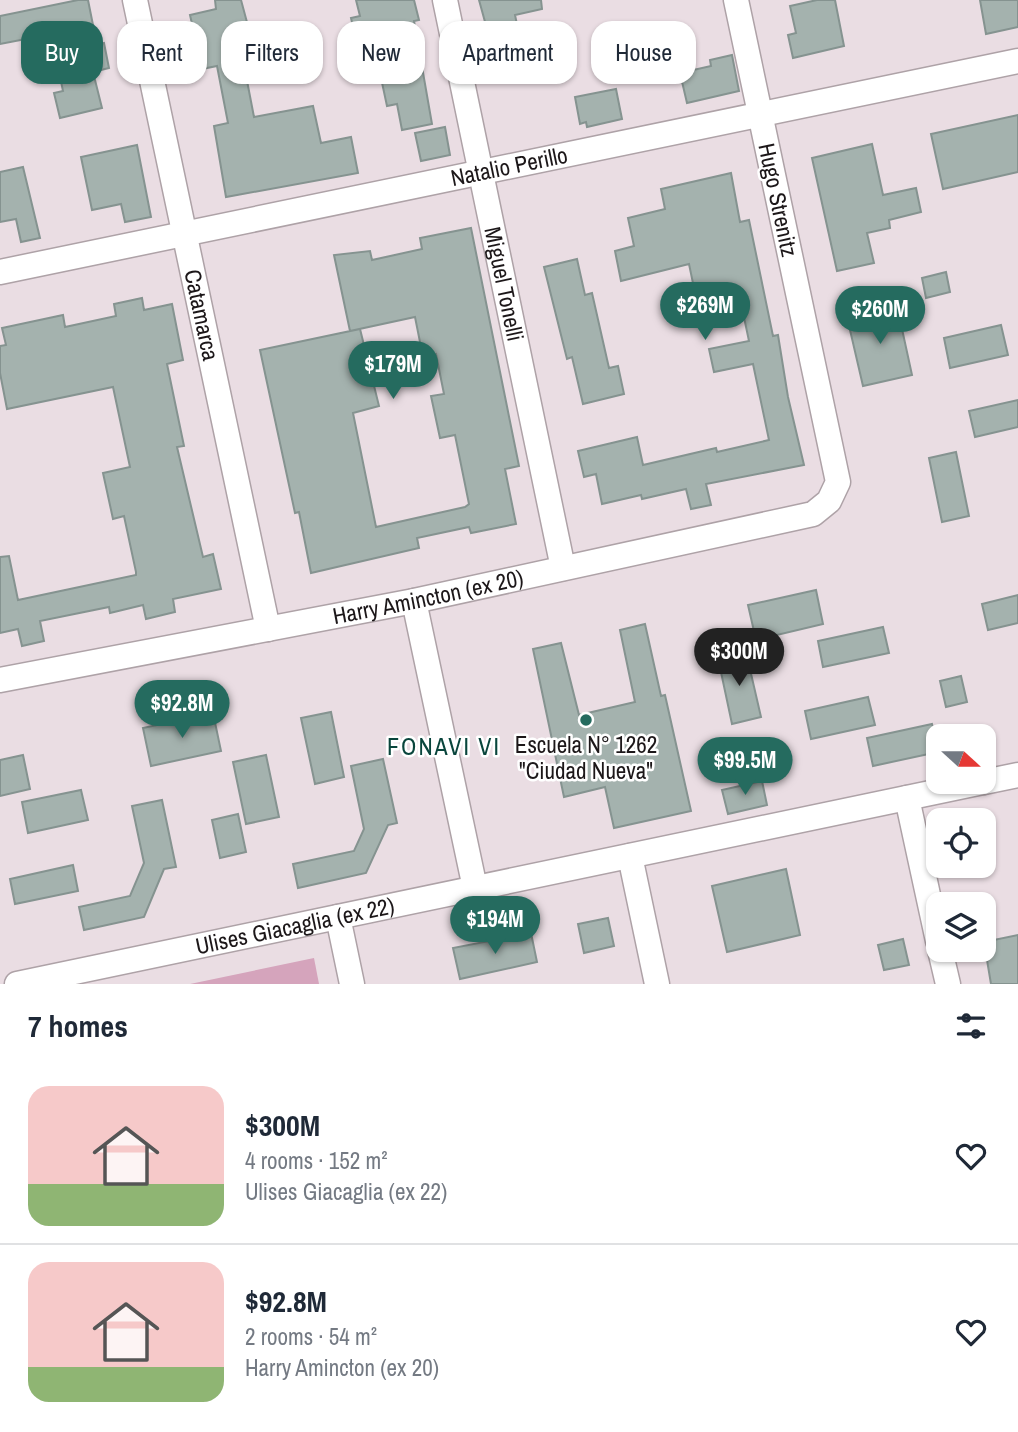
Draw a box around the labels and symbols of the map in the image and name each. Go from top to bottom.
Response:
street label: Natalio Perillo [448,139,570,193]
street label: Hugo Strenitz [751,140,806,260]
street label: Miguel Tonelli [477,224,531,344]
street label: Catamarca [177,267,227,364]
pin: $269M [656,282,754,342]
pin: $260M [831,286,929,346]
pin: $179M [344,342,442,401]
street label: Harry Amincton (ex 20) [330,562,526,631]
pin: $300M [690,628,788,688]
pin: $92.8M [125,680,239,740]
marker: Escuela N° 1262 "Ciudad Nueva" [578,712,594,728]
north arrow [926,724,996,794]
place label: Escuela N° 1262 "Ciudad Nueva" [515,729,657,786]
district label: FONAVI VI [387,730,501,762]
pin: $99.5M [688,738,802,797]
street label: Ulises Giacaglia (ex 22) [193,889,397,961]
pin: $194M [446,897,544,956]

